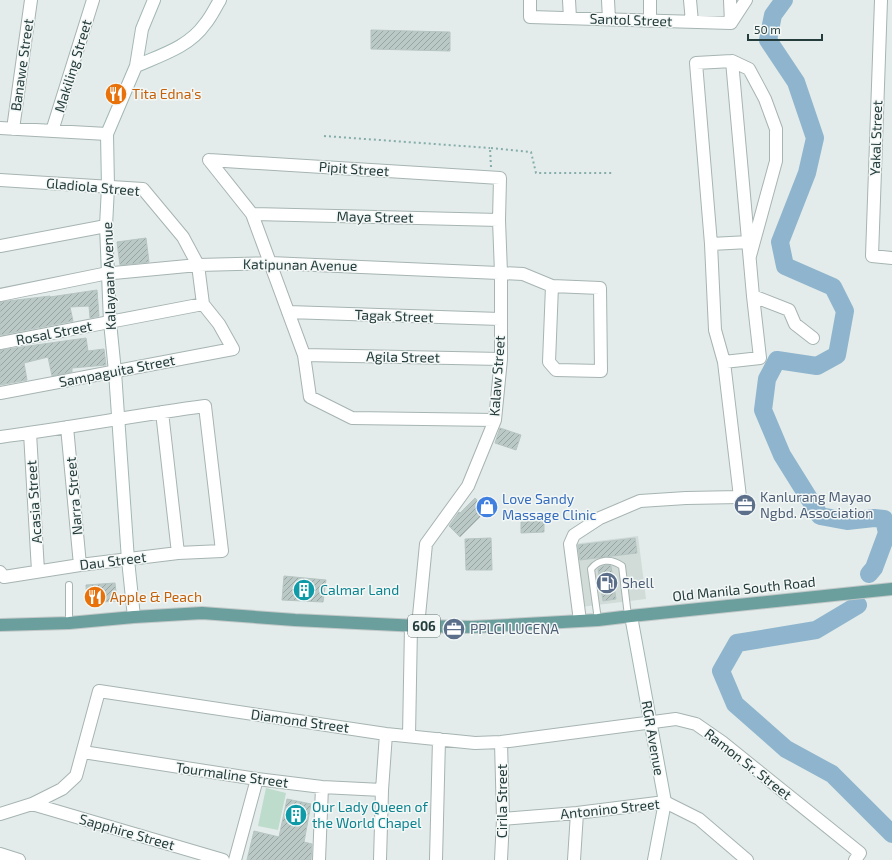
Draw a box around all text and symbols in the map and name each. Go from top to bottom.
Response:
street label: Santol Street [589,10,673,29]
scale bar [748,16,822,42]
street label: Makiling Street [50,17,95,114]
street label: Banawe Street [7,18,36,112]
text: 50 m [754,22,781,36]
restaurant icon: Tita Edna's [103,81,129,107]
place label: Tita Edna's [132,85,201,102]
street label: Yakal Street [866,100,885,176]
street label: Pipit Street [318,158,390,179]
street label: Gladiola Street [45,174,141,199]
street label: Maya Street [336,207,414,226]
street label: Kalayaan Avenue [98,222,119,330]
street label: Katipunan Avenue [243,255,357,274]
street label: Tagak Street [354,306,434,325]
street label: Rosal Street [14,317,93,348]
street label: Kalaw Street [485,335,508,417]
street label: Agila Street [366,347,440,366]
street label: Sampaguita Street [57,351,176,390]
street label: Narra Street [62,456,85,536]
street label: Acasia Street [22,460,45,544]
place label: Kanlurang Mayao Ngbd. Association [760,488,873,521]
place label: Love Sandy Massage Clinic [502,490,596,523]
office icon: Kanlurang Mayao Ngbd. Association [732,492,758,518]
shop icon: Love Sandy Massage Clinic [474,494,500,520]
street label: Dau Street [79,548,147,573]
fuel station icon: Shell [594,570,620,596]
street label: Old Manila South Road [672,573,816,604]
place label: Shell [622,574,655,591]
building icon: Calmar Land [291,577,317,603]
place label: Calmar Land [320,581,399,598]
restaurant icon: Apple & Peach [82,584,108,610]
place label: Apple & Peach [110,588,202,605]
road number: 606 [408,615,440,637]
office icon: PPLCI LUCENA [441,616,467,642]
place label: PPLCI LUCENA [470,620,559,637]
street label: RGR Avenue [639,699,668,777]
street label: Diamond Street [250,705,350,736]
street label: Ramon Sr. Street [701,724,795,803]
street label: Tourmaline Street [175,758,289,791]
street label: Cirila Street [493,764,510,838]
street label: Antonino Street [559,795,660,822]
place label: Our Lady Queen of the World Chapel [312,798,428,831]
building icon: Our Lady Queen of the World Chapel [283,802,309,828]
street label: Sapphire Street [78,810,177,853]

